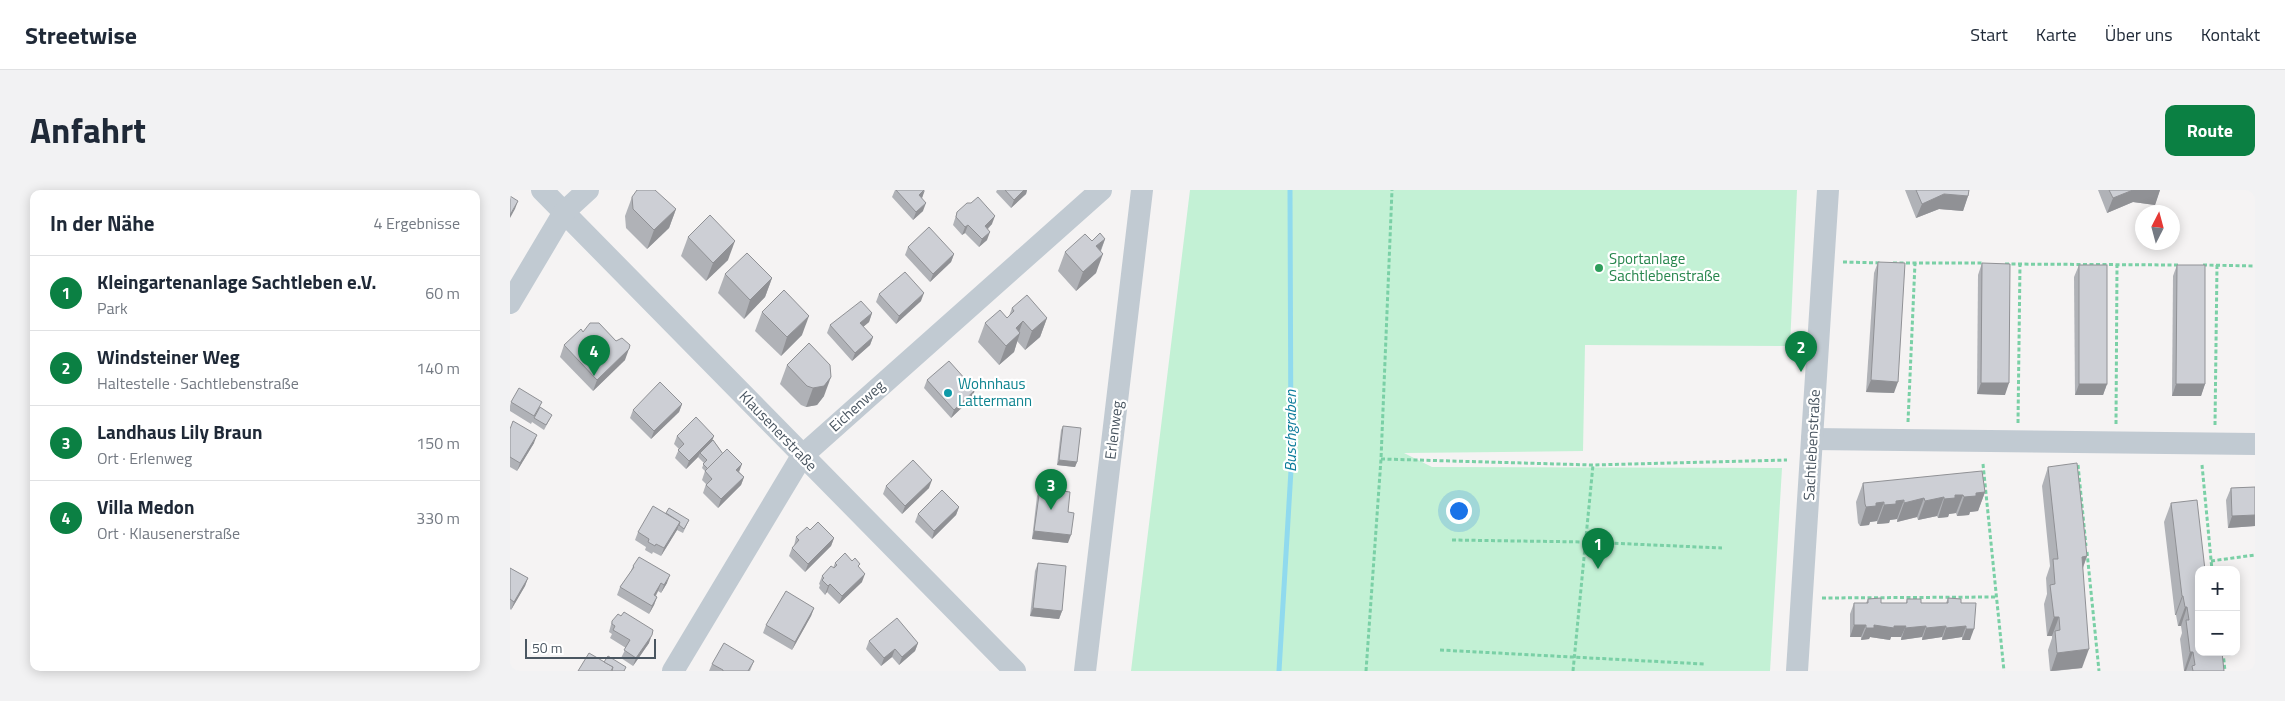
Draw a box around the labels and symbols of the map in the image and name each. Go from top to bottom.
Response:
north arrow [2135,205,2180,250]
place label: Sportanlage Sachtlebenstraße [1609,247,1720,287]
marker: Sportanlage Sachtlebenstraße [1593,262,1605,274]
pin: 2 [1785,331,1817,372]
pin: 4 [578,335,610,376]
place label: Wohnhaus Lattermann [958,372,1032,412]
street label: Eichenweg [824,374,890,437]
street label: Klausenerstraße [734,385,823,476]
marker: Wohnhaus Lattermann [942,387,954,399]
water label: Buschgraben [1278,389,1302,472]
street label: Sachtlebenstraße [1797,389,1826,501]
street label: Erlenweg [1098,399,1129,461]
pin: 3 [1035,469,1067,510]
your location [1446,498,1472,524]
pin: 1 [1582,528,1614,569]
scale bar [525,636,656,659]

